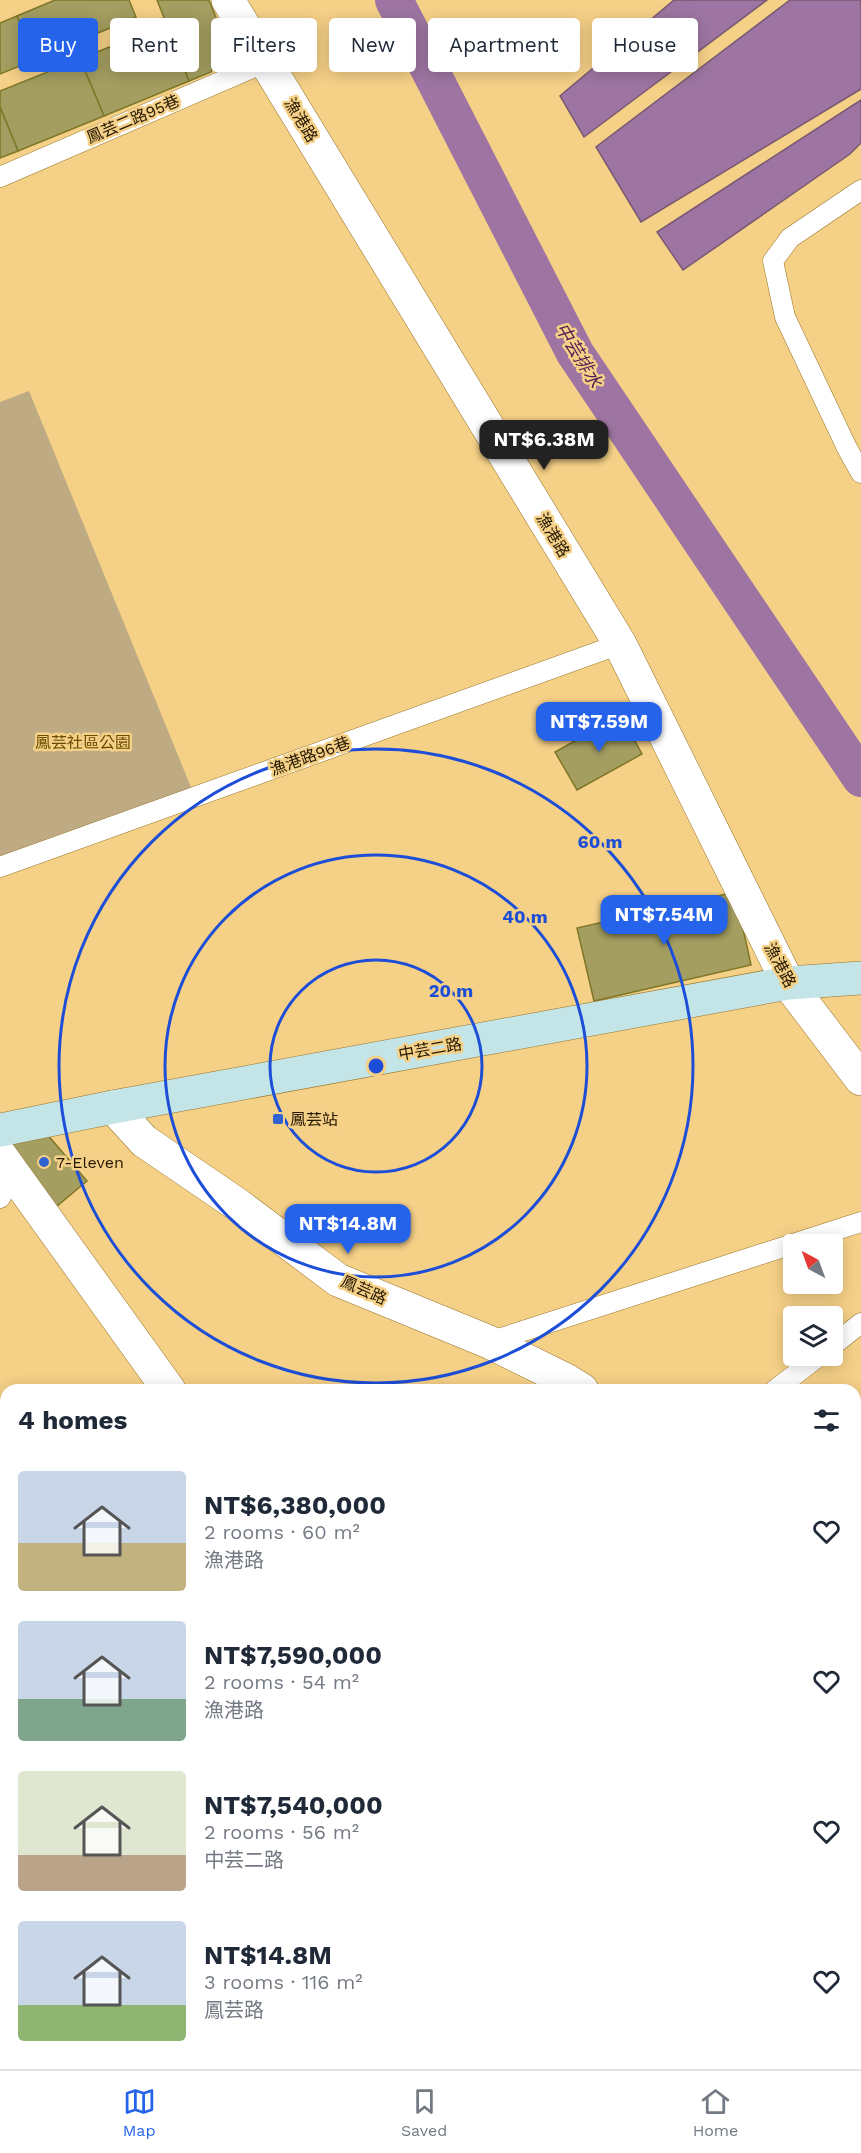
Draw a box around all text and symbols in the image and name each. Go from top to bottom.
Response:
chip: Buy [18,18,98,72]
chip: Rent [110,18,199,72]
chip: Filters [211,18,317,72]
chip: New [329,18,416,72]
chip: Apartment [428,18,580,72]
chip: House [592,18,698,72]
street label: 鳳芸二路95巷 [84,91,182,147]
street label: 漁港路 [280,95,322,145]
water label: 中芸排水 [551,319,607,392]
pin: NT$6.38M [482,420,606,471]
text: NT$6.38M [493,427,595,451]
street label: 漁港路 [532,510,574,560]
pin: NT$7.59M [537,702,661,753]
text: NT$7.59M [550,709,648,733]
park label: 鳳芸社區公園 [35,733,131,752]
street label: 漁港路96巷 [267,733,353,779]
text: 60 m [578,831,622,852]
pin: NT$7.54M [602,895,726,946]
text: NT$7.54M [615,902,713,926]
text: 40 m [502,906,548,927]
street label: 漁港路 [760,939,800,991]
text: 20 m [429,980,473,1001]
street label: 中芸二路 [397,1034,463,1064]
centre of rings [366,1056,386,1076]
place label: 鳳芸站 [290,1110,338,1129]
marker: 鳳芸站 [271,1112,285,1126]
place label: 7-Eleven [56,1153,124,1172]
marker: 7-Eleven [37,1155,51,1169]
pin: NT$14.8M [286,1204,410,1255]
text: NT$14.8M [299,1211,397,1235]
north arrow [783,1234,843,1294]
map controls [783,1234,843,1366]
street label: 鳳芸路 [338,1272,390,1308]
button: layers [783,1306,843,1366]
icon: filters [810,1404,843,1437]
text: 4 homes [18,1405,127,1435]
text: NT$6,380,000 [204,1490,386,1520]
icon: home [66,1495,138,1567]
icon: heart [810,1515,843,1548]
text: 2 rooms · 60 m² [204,1520,360,1544]
text: 漁港路 [204,1548,264,1572]
text: NT$7,590,000 [204,1640,382,1670]
icon: home [66,1645,138,1717]
icon: heart [810,1665,843,1698]
text: 2 rooms · 54 m² [204,1670,359,1694]
text: 漁港路 [204,1698,264,1722]
text: NT$7,540,000 [204,1790,383,1820]
icon: home [66,1795,138,1867]
icon: heart [810,1815,843,1848]
text: 2 rooms · 56 m² [204,1820,359,1844]
text: 中芸二路 [204,1848,284,1872]
text: NT$14.8M [204,1940,332,1970]
icon: home [66,1945,138,2017]
icon: heart [810,1965,843,1998]
text: 3 rooms · 116 m² [204,1970,363,1994]
text: 鳳芸路 [204,1998,264,2022]
tab: Map [123,2085,156,2140]
tab: Saved [401,2085,447,2140]
tab: Home [693,2085,738,2140]

